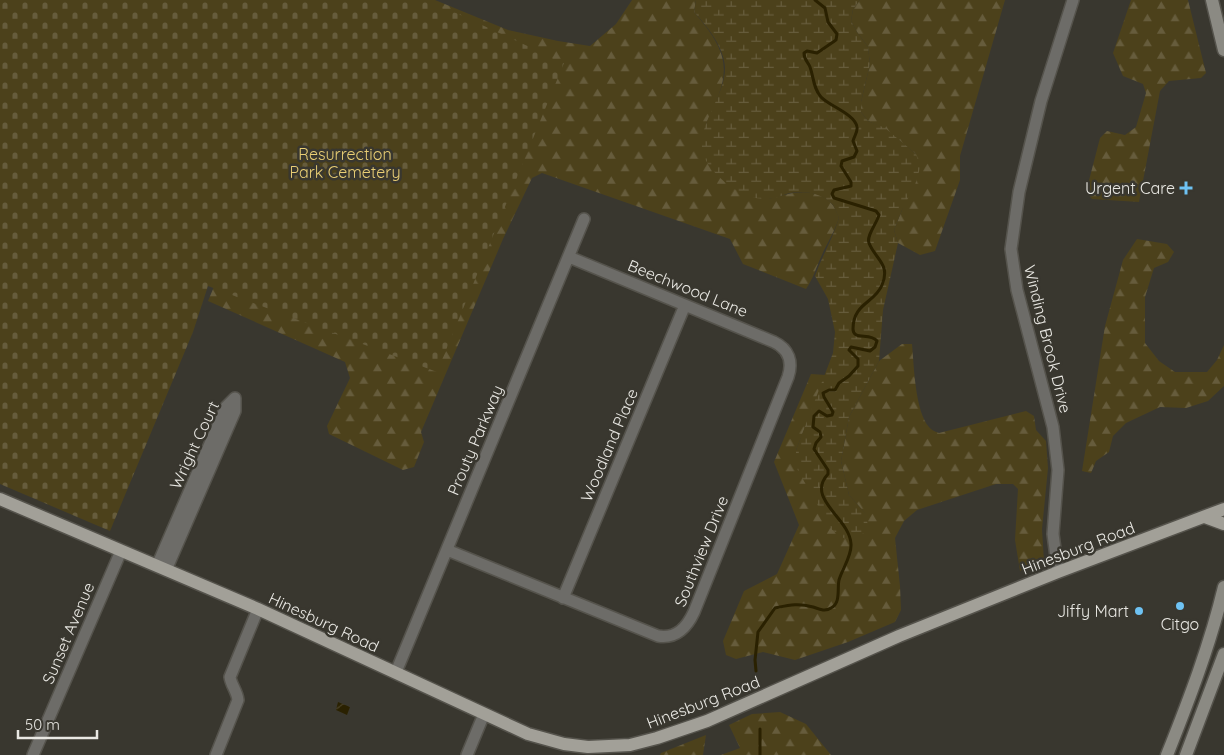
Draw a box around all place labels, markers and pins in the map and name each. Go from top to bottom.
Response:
place label: Urgent Care [1085,178,1175,198]
marker: Urgent Care [1179,181,1193,195]
marker: Citgo [1174,600,1186,612]
place label: Jiffy Mart [1057,601,1129,621]
marker: Jiffy Mart [1133,605,1145,617]
place label: Citgo [1161,614,1199,634]

